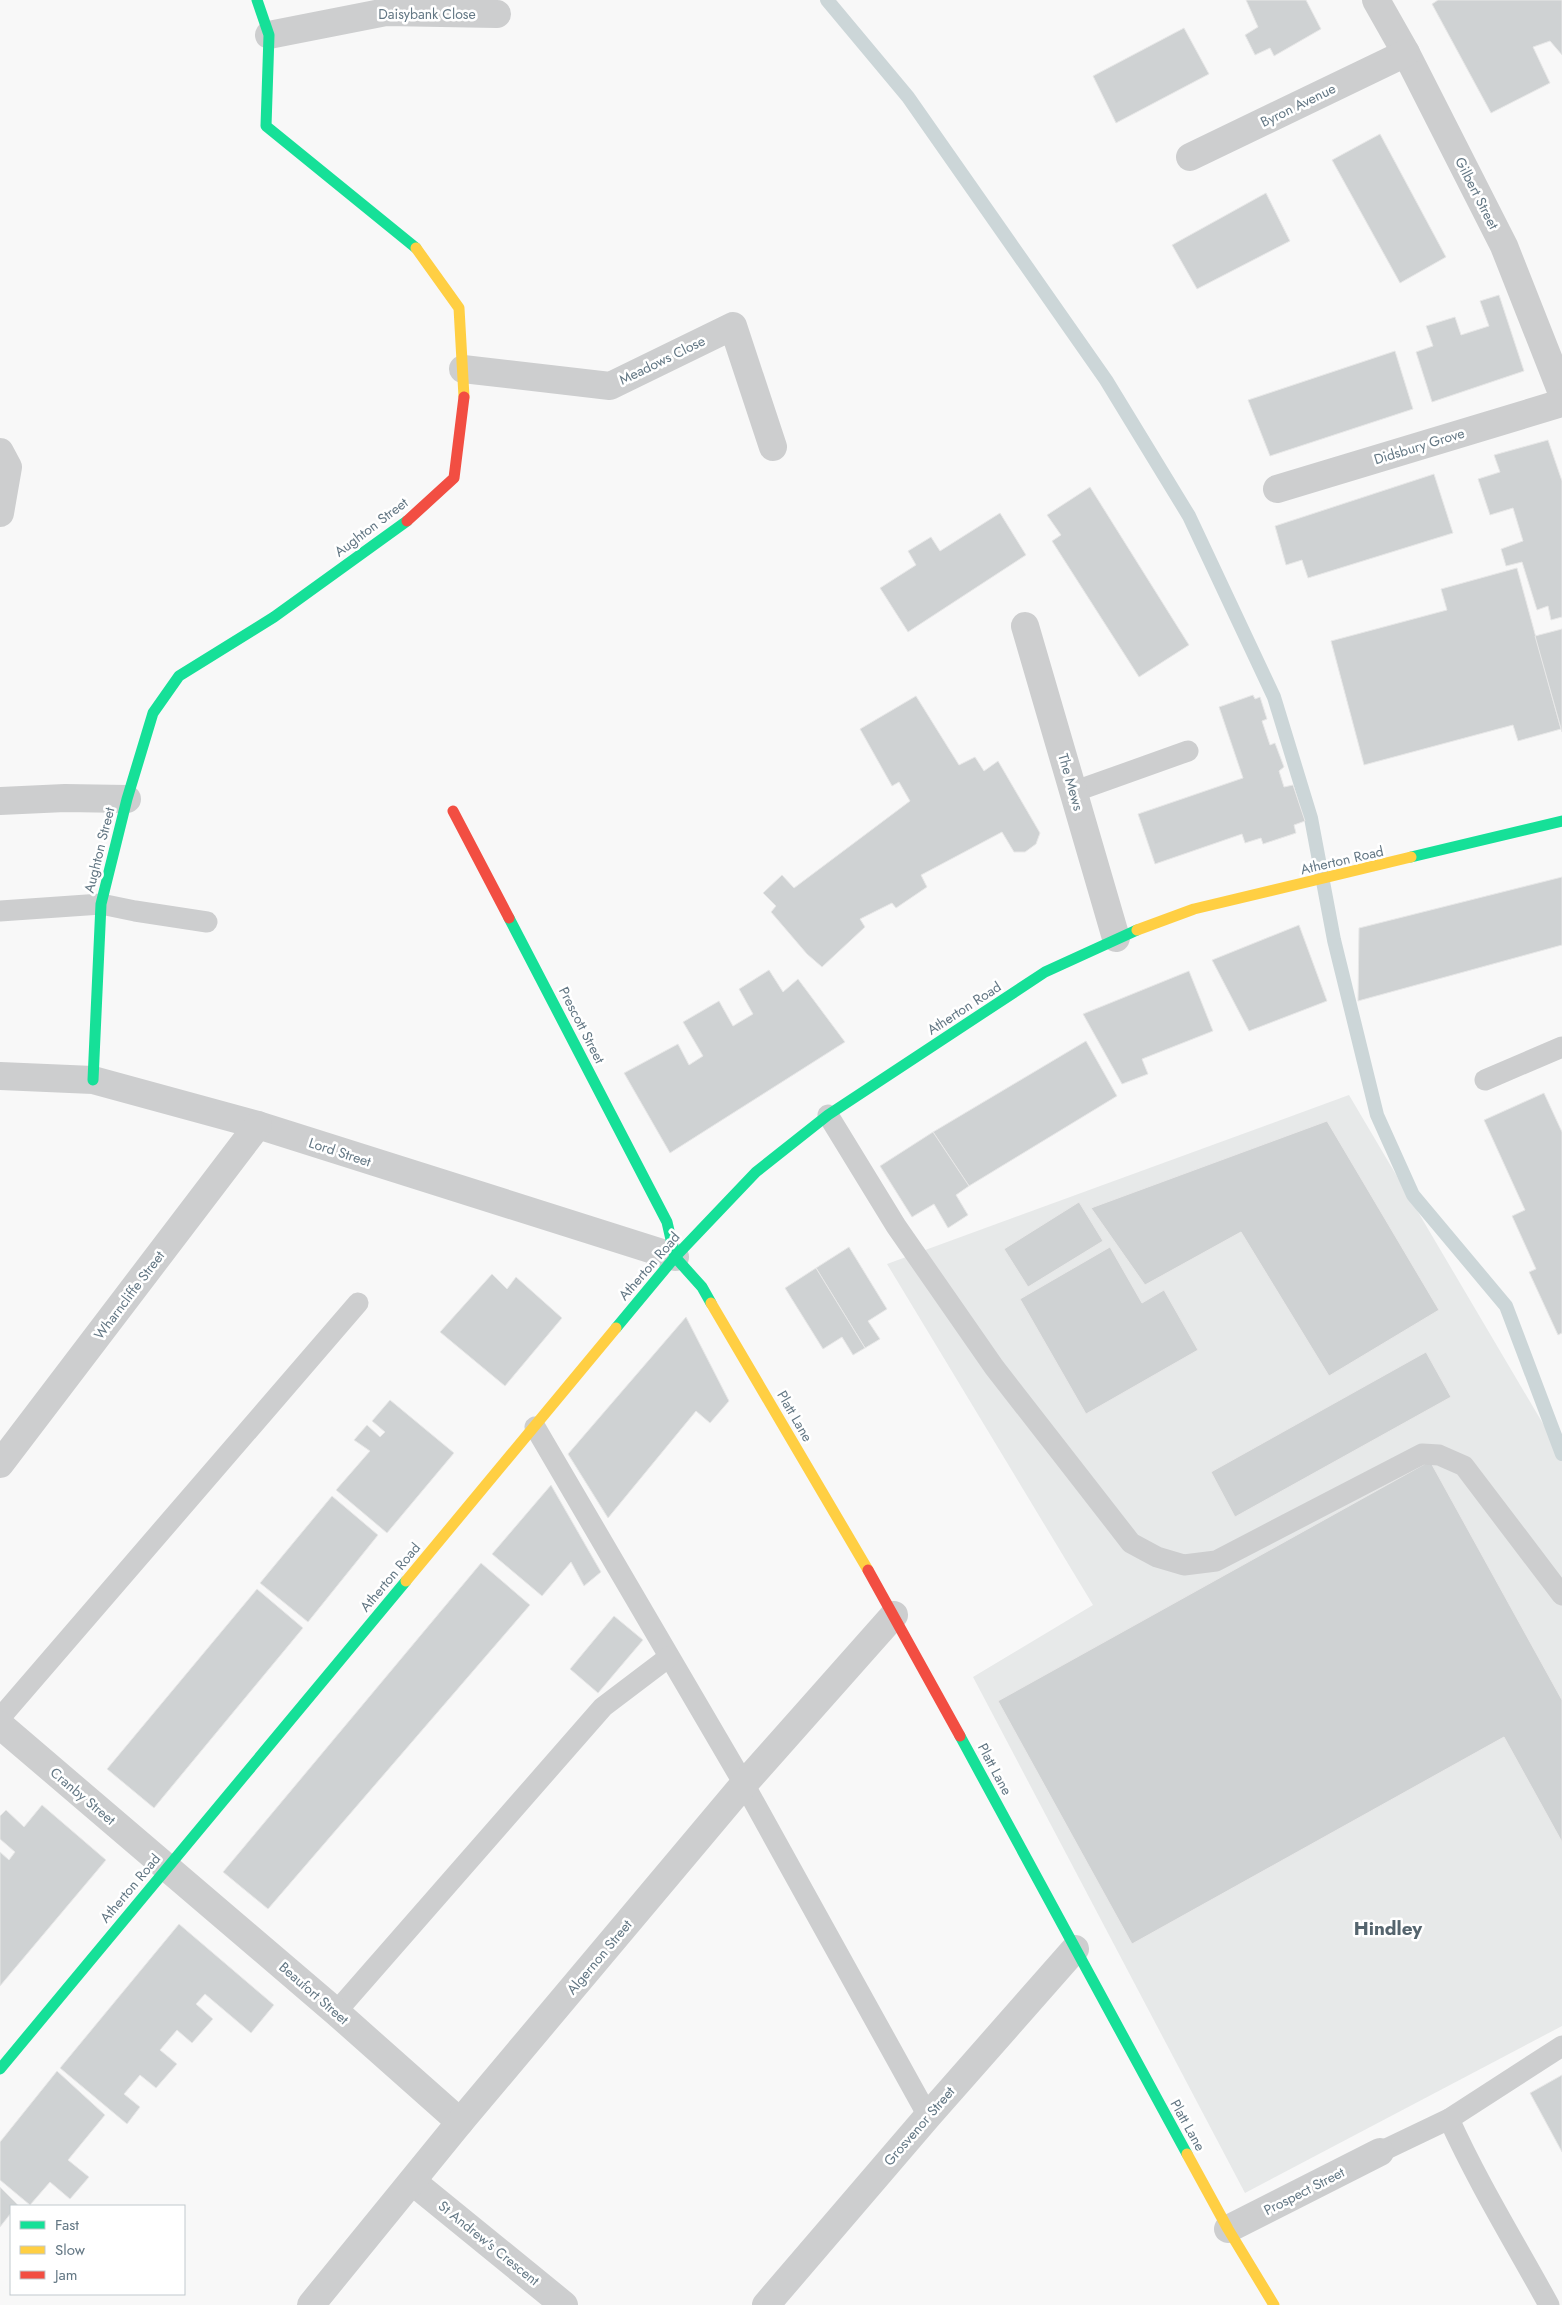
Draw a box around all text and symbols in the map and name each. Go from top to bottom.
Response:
street label: Daisybank Close [378,4,476,24]
street label: Byron Avenue [1257,78,1339,132]
street label: Gilbert Street [1450,153,1504,233]
street label: Meadows Close [616,331,708,389]
street label: Didsbury Grove [1371,423,1467,469]
street label: Aughton Street [330,492,413,561]
street label: The Mews [1053,751,1089,813]
street label: Aughton Street [79,804,119,895]
street label: Atherton Road [1298,841,1386,879]
street label: Atherton Road [923,977,1005,1039]
street label: Prescott Street [554,983,610,1067]
street label: Lord Street [306,1133,374,1172]
street label: Atherton Road [614,1227,684,1305]
street label: Wharncliffe Street [89,1246,169,1344]
street label: Platt Lane [772,1387,818,1445]
street label: Atherton Road [355,1538,425,1616]
street label: Platt Lane [973,1740,1017,1798]
street label: Cranby Street [46,1763,121,1830]
street label: Atherton Road [95,1849,165,1927]
street label: Algernon Street [562,1915,637,1999]
district label: Hindley [1354,1915,1423,1942]
street label: Beaufort Street [275,1957,354,2029]
street label: Grosvenor Street [879,2082,960,2170]
street label: Platt Lane [1166,2096,1210,2154]
street label: Prospect Street [1260,2162,1348,2220]
street label: St Andrew's Crescent [434,2196,544,2291]
legend [10,2205,185,2295]
text: Fast [55,2214,79,2236]
text: Slow [55,2239,86,2261]
text: Jam [53,2264,78,2286]

